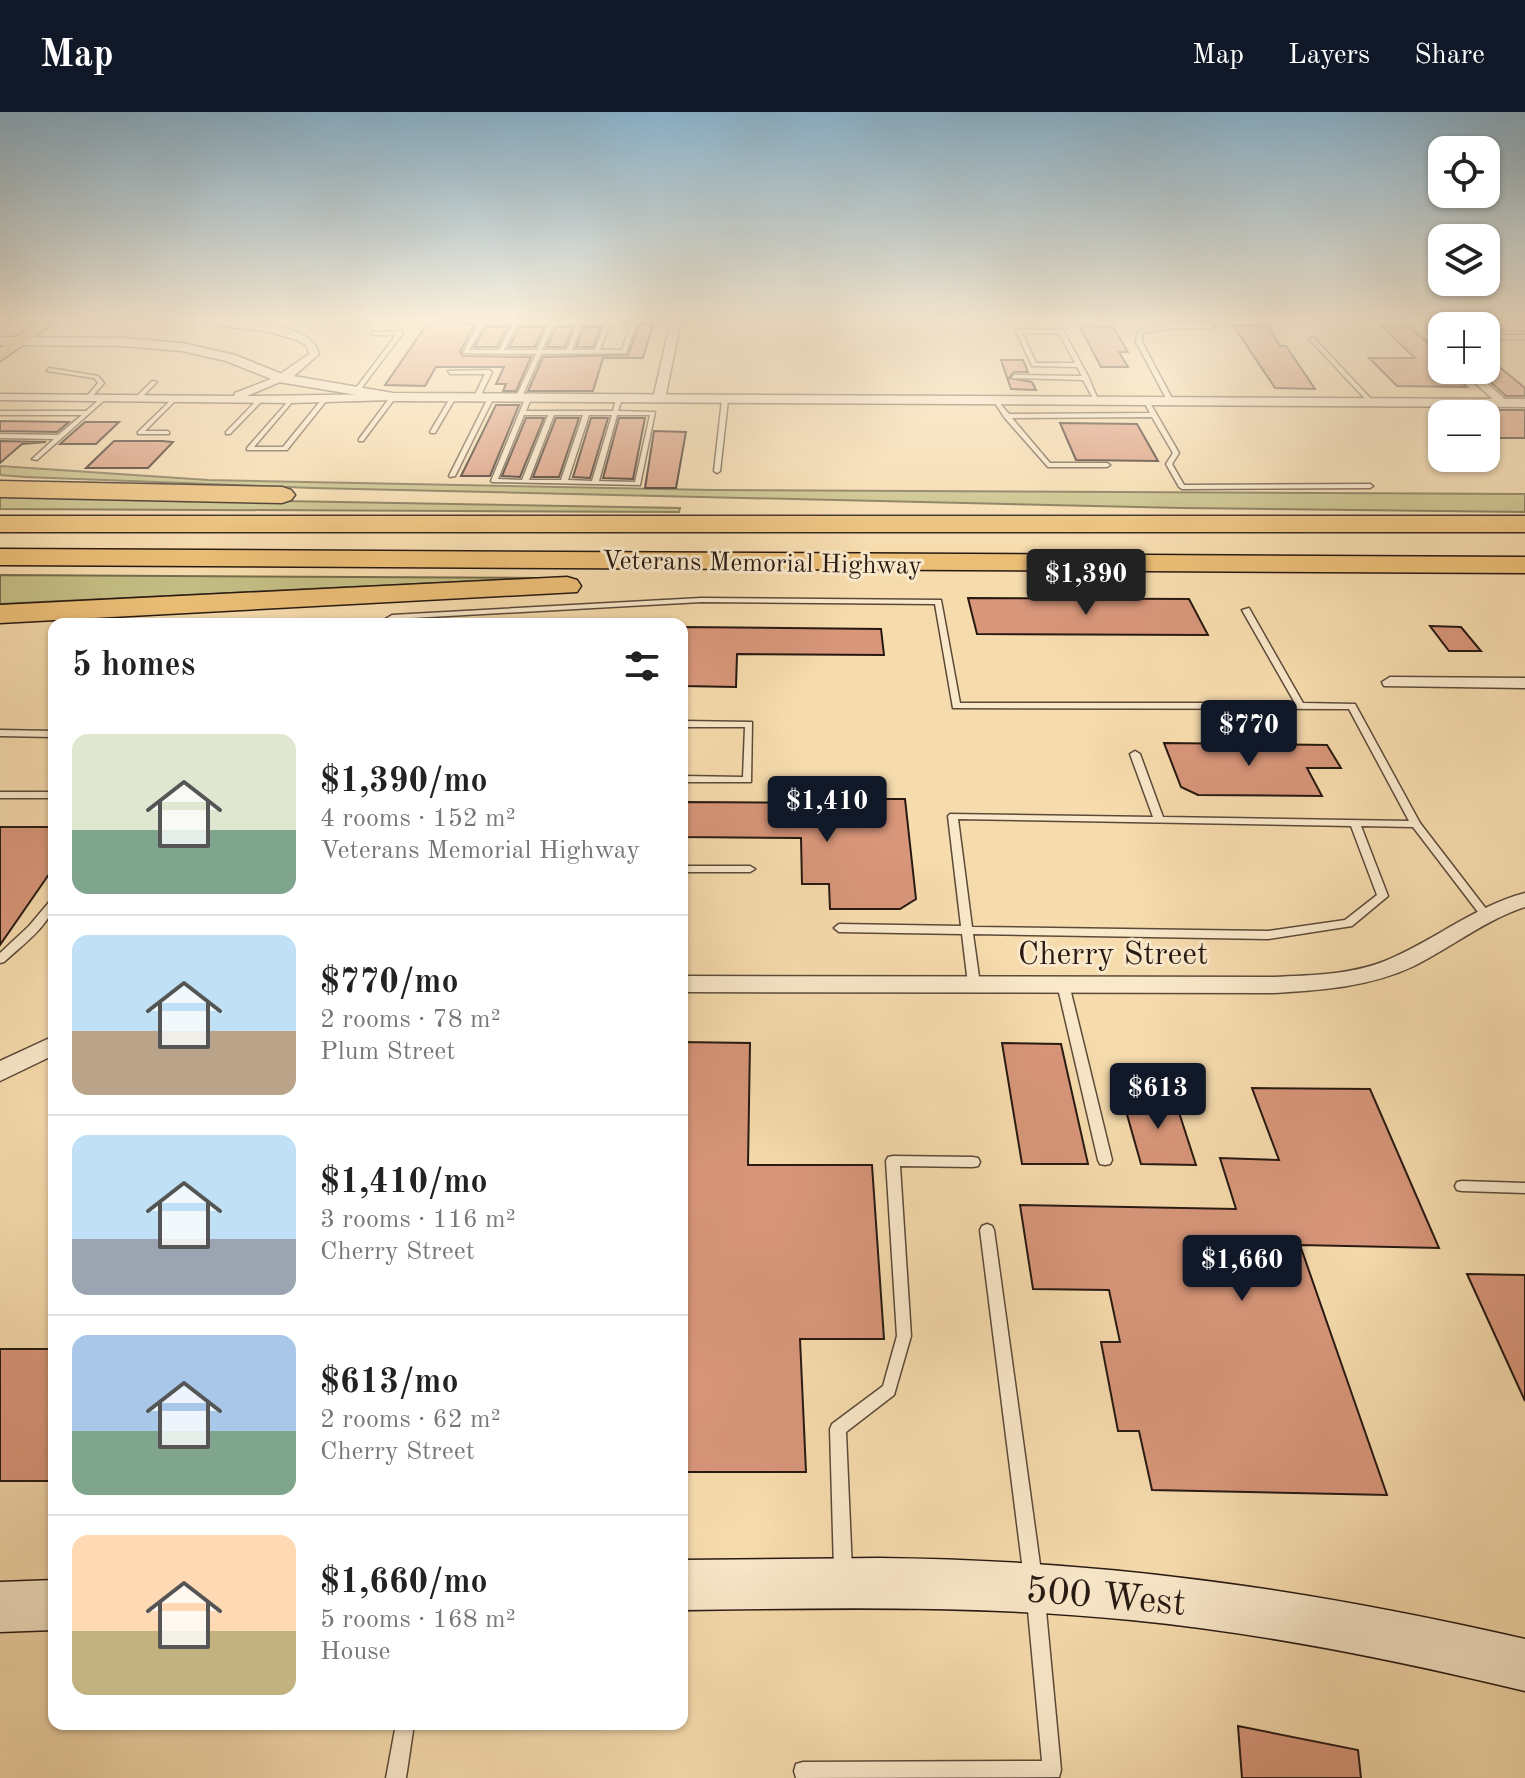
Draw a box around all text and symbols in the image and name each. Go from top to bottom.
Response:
text: Map [40,37,114,75]
text: Map [1192,42,1244,70]
text: Layers [1288,42,1370,70]
text: Share [1414,42,1485,70]
map controls [1428,136,1500,472]
button: locate [1428,136,1500,208]
button: layers [1428,224,1500,296]
button: + [1428,312,1500,384]
button: − [1428,400,1500,472]
street label: Veterans Memorial Highway [602,548,922,580]
pin: $1,390 [1021,549,1151,617]
text: $1,390 [1045,562,1127,588]
icon: filters [620,644,664,688]
text: 5 homes [72,649,195,683]
pin: $770 [1202,700,1296,768]
text: $770 [1219,713,1279,739]
text: $1,390/mo [320,765,488,799]
icon: home [136,766,232,862]
pin: $1,410 [762,776,892,844]
text: $1,410 [786,789,868,815]
text: 4 rooms · 152 m² [320,806,516,832]
text: Veterans Memorial Highway [320,838,640,864]
street label: Cherry Street [1018,940,1208,972]
text: $770/mo [320,966,459,1000]
icon: home [136,967,232,1063]
text: 2 rooms · 78 m² [320,1007,501,1033]
text: Plum Street [320,1039,455,1065]
pin: $613 [1111,1063,1205,1131]
text: $613 [1128,1076,1188,1102]
text: $1,410/mo [320,1166,488,1200]
icon: home [136,1167,232,1263]
text: 3 rooms · 116 m² [320,1207,516,1233]
pin: $1,660 [1177,1235,1307,1303]
text: Cherry Street [320,1239,475,1265]
text: $1,660 [1201,1248,1283,1274]
text: $613/mo [320,1366,459,1400]
icon: home [136,1367,232,1463]
text: 2 rooms · 62 m² [320,1407,501,1433]
text: Cherry Street [320,1439,475,1465]
text: $1,660/mo [320,1566,488,1600]
icon: home [136,1567,232,1663]
street label: 500 West [1024,1572,1188,1624]
text: 5 rooms · 168 m² [320,1607,516,1633]
text: House [320,1639,391,1665]

